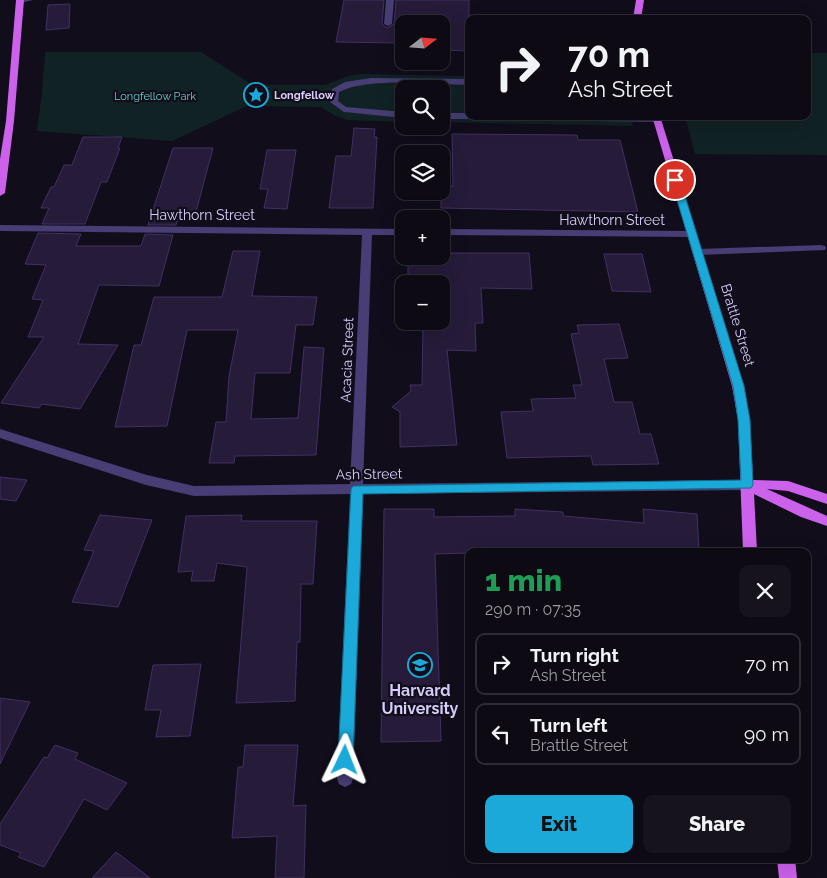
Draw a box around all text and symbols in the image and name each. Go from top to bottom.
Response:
north arrow [395,15,450,70]
map controls [395,15,450,330]
text: 70 m [568,34,650,75]
icon: right [485,35,550,100]
text: Ash Street [568,76,673,102]
button: search [395,80,450,135]
place icon: Longfellow [243,82,269,108]
place label: Longfellow [274,89,335,102]
park label: Longfellow Park [114,90,196,103]
button: layers [395,145,450,200]
pin [654,159,696,201]
icon: arrive [661,166,689,194]
street label: Hawthorn Street [149,207,255,223]
button: + [395,210,450,265]
street label: Hawthorn Street [559,212,665,228]
button: − [395,275,450,330]
street label: Brattle Street [718,282,758,369]
street label: Acacia Street [338,317,356,403]
street label: Ash Street [336,465,403,483]
text: 1 min [485,563,562,598]
button: close [739,565,791,617]
text: 290 m · 07:35 [485,600,581,619]
text: Turn right [530,644,619,666]
icon: right [487,650,515,678]
school or university icon: Harvard University [407,652,433,678]
text: 70 m [745,653,789,675]
text: Ash Street [530,666,606,685]
place label: Harvard University [382,681,459,718]
text: Turn left [530,714,607,736]
icon: left [487,720,515,748]
text: 90 m [744,723,789,745]
position arrow [318,733,370,785]
text: Brattle Street [530,736,628,755]
button: Exit [485,795,633,853]
button: Share [643,795,791,853]

